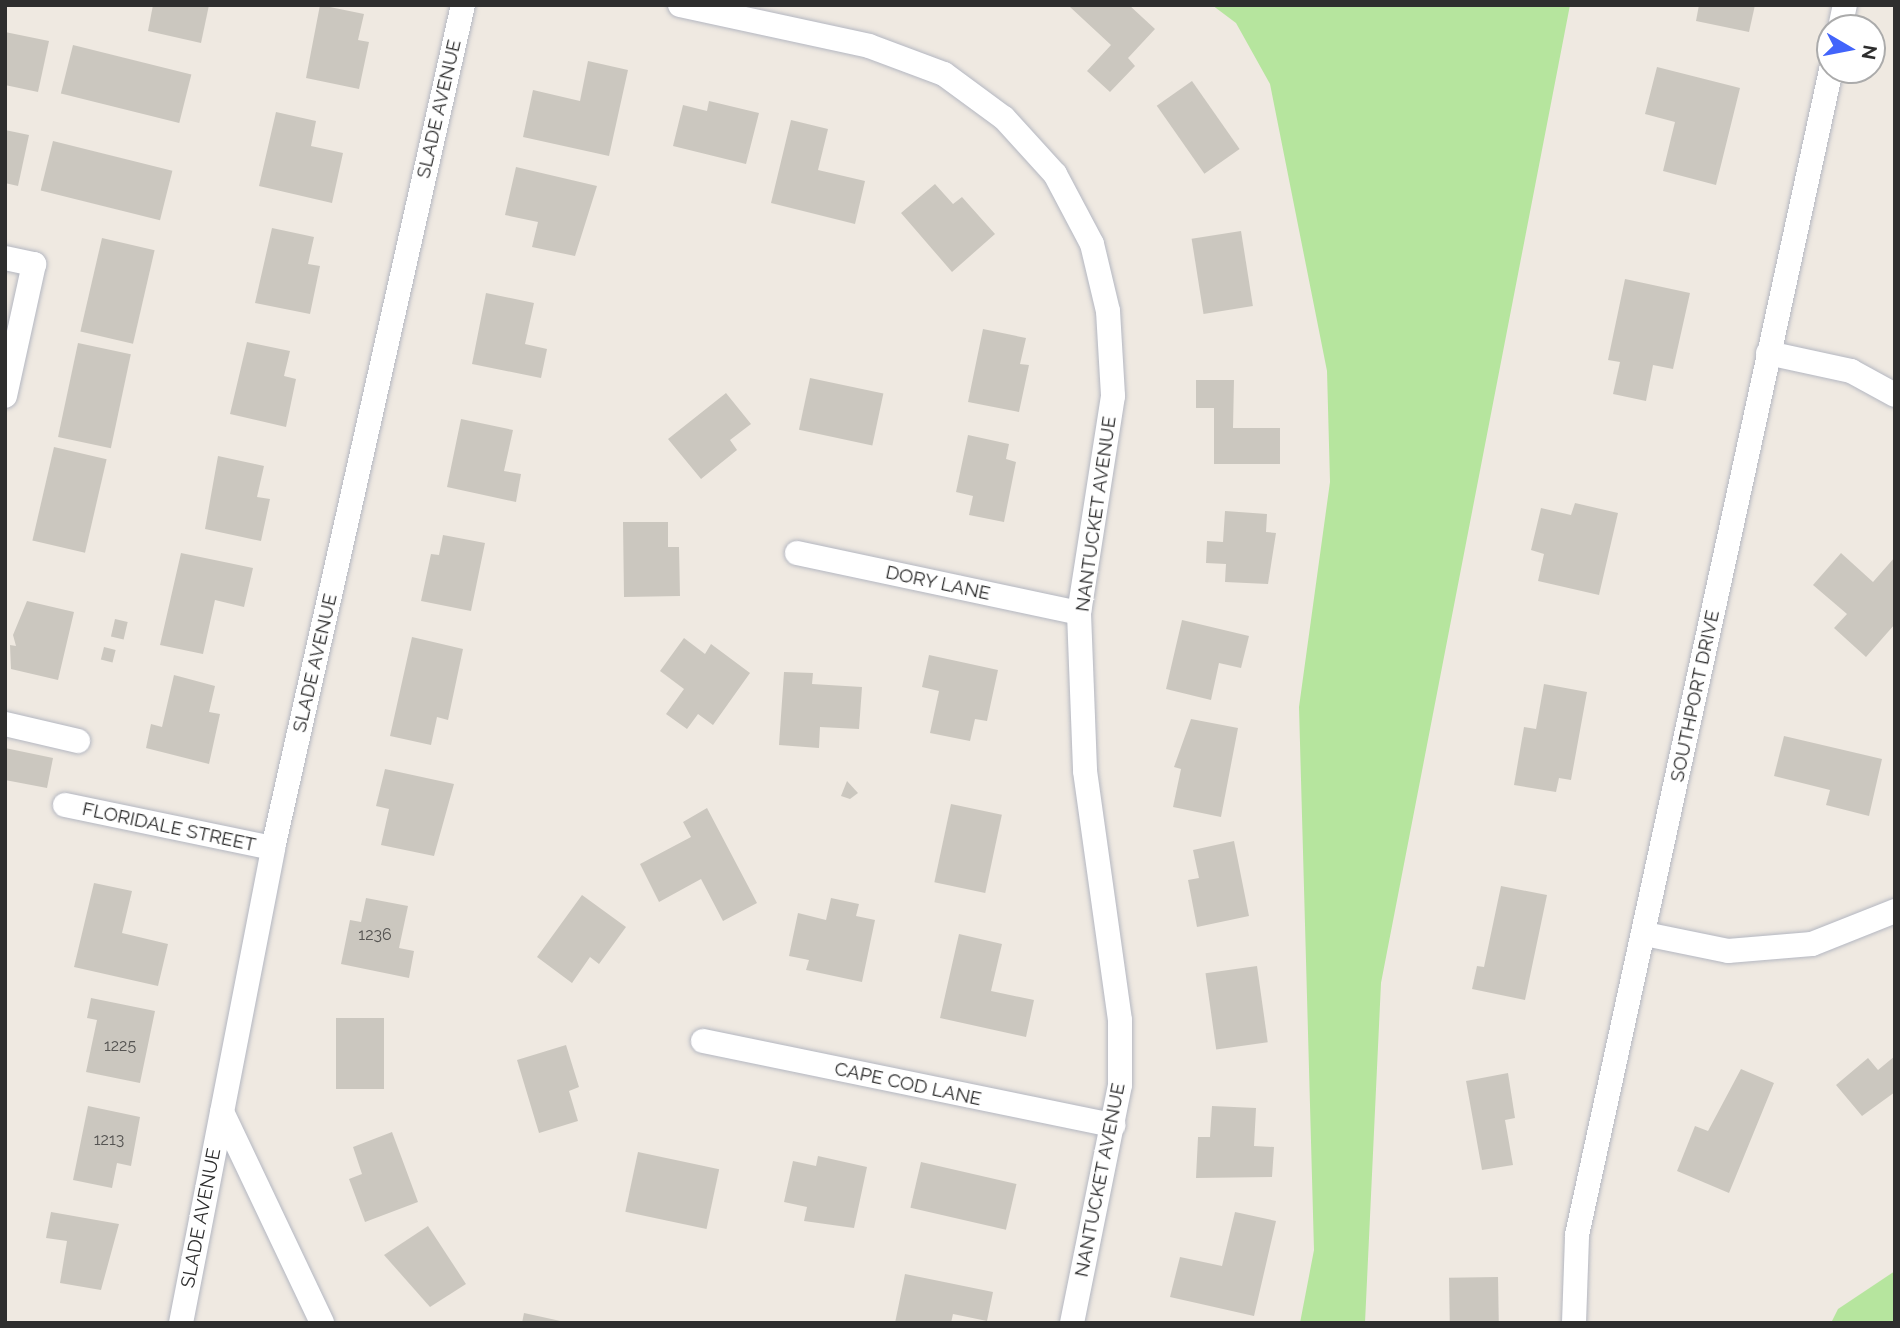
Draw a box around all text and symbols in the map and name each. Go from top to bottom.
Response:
north arrow [1816,14,1886,84]
street label: SLADE AVENUE [412,37,466,181]
text: N [1858,43,1882,61]
street label: NANTUCKET AVENUE [1071,414,1121,614]
street label: DORY LANE [883,561,993,605]
street label: SLADE AVENUE [288,591,342,735]
street label: SOUTHPORT DRIVE [1666,608,1724,784]
street label: FLORIDALE STREET [80,797,258,857]
house number: 1236 [358,925,392,945]
house number: 1225 [104,1036,136,1056]
street label: CAPE COD LANE [832,1057,984,1111]
street label: NANTUCKET AVENUE [1070,1081,1130,1279]
house number: 1213 [94,1130,124,1150]
street label: SLADE AVENUE [176,1146,226,1290]

